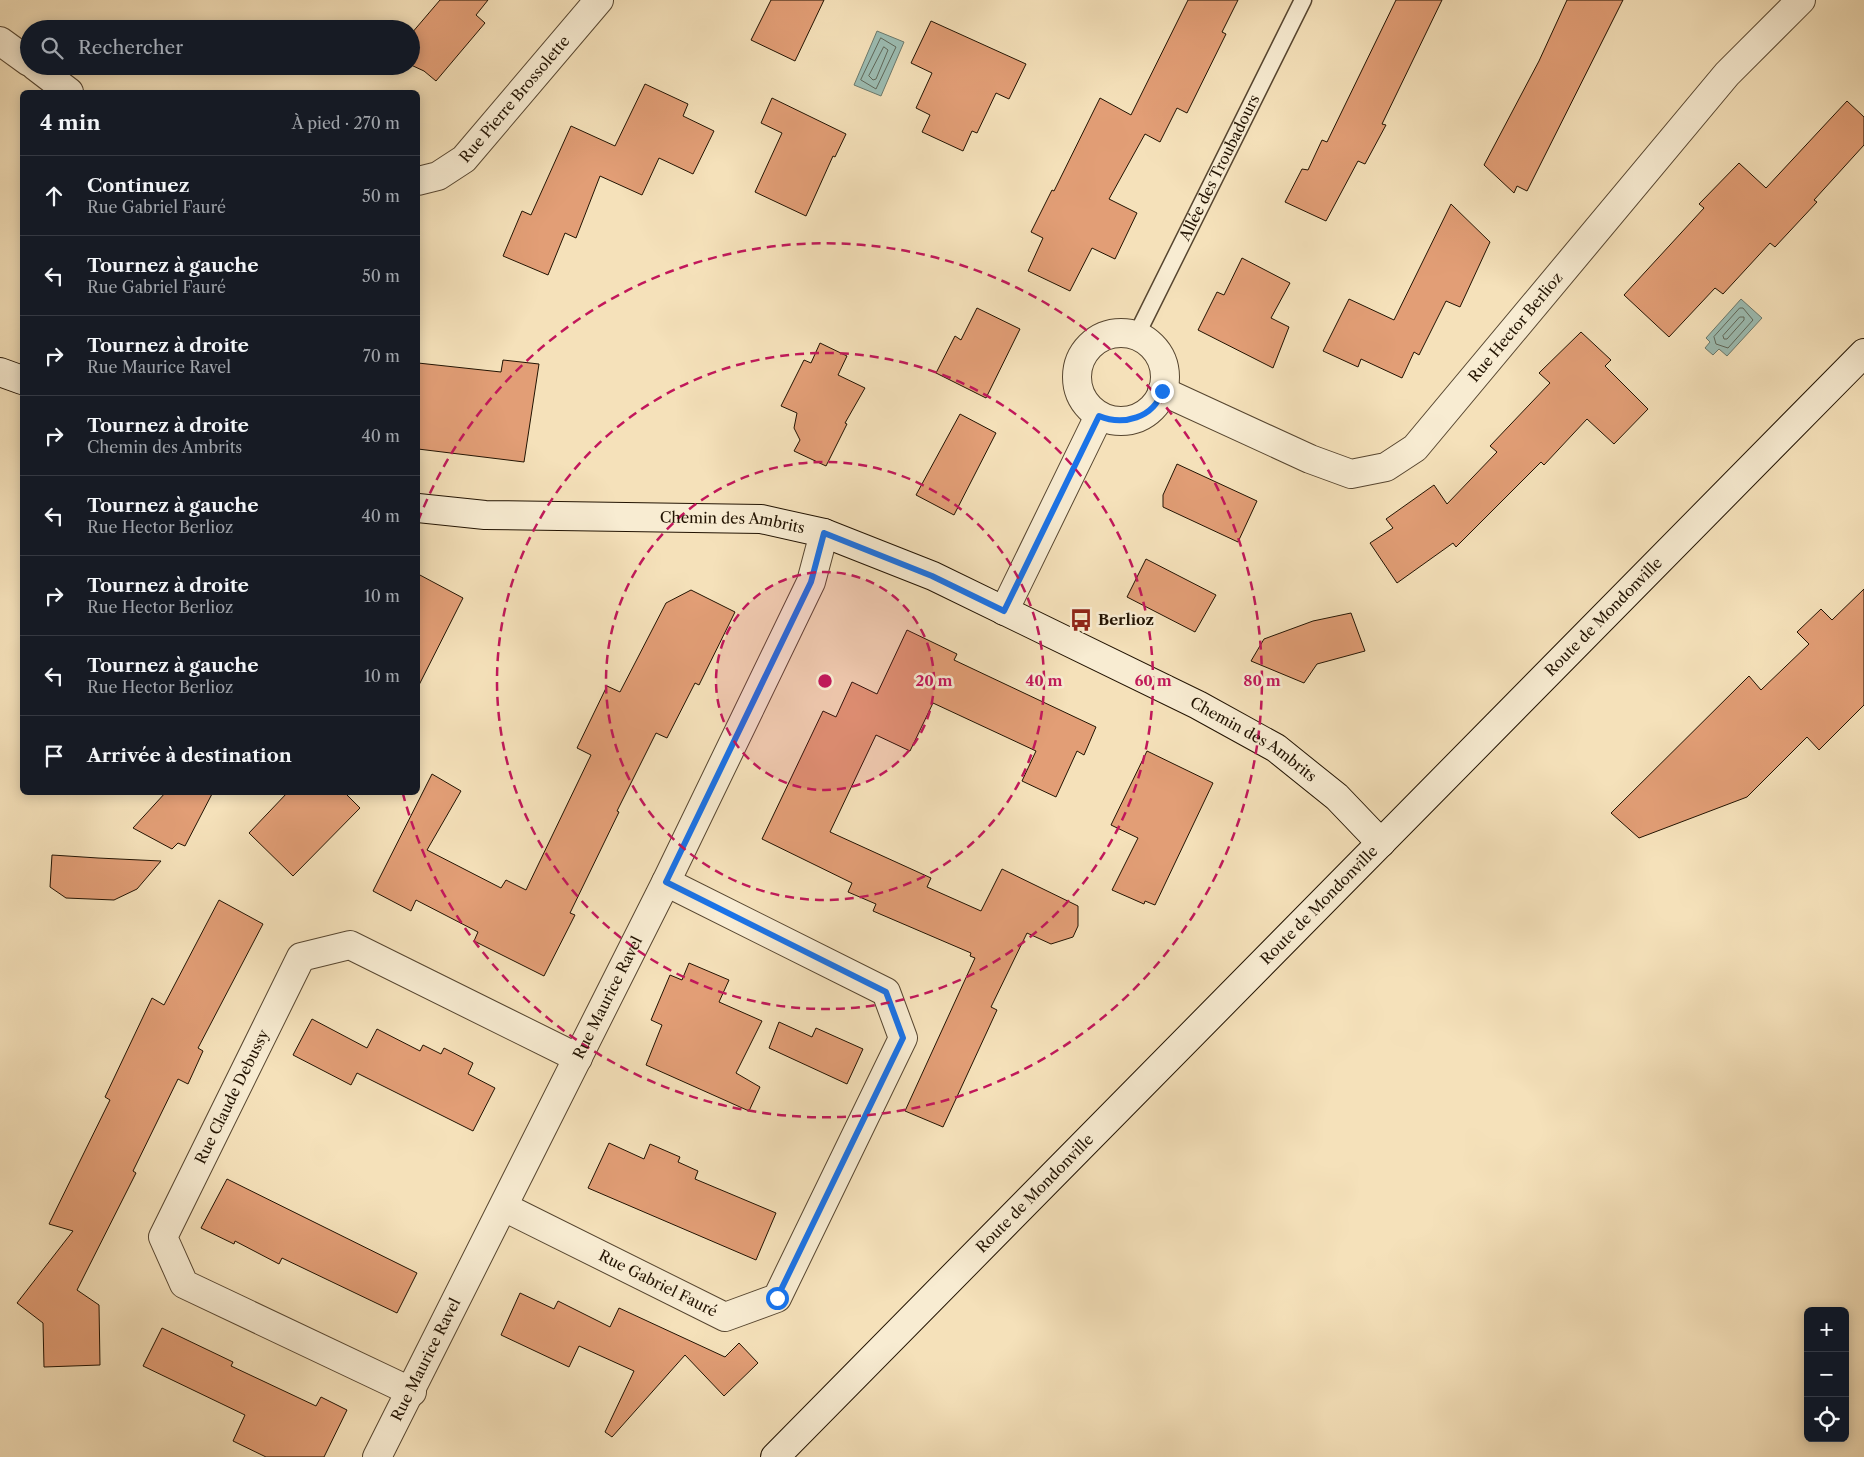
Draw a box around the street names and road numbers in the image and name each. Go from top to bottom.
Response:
street label: Rue Pierre Brossolette [455,32,573,166]
street label: Allée des Troubadours [1174,91,1264,245]
street label: Rue Hector Berlioz [1464,268,1567,386]
street label: Chemin des Ambrits [660,508,807,537]
street label: Route de Mondonville [1541,553,1666,680]
street label: Chemin des Ambrits [1187,693,1320,786]
street label: Route de Mondonville [1256,842,1382,968]
street label: Rue Maurice Ravel [569,932,646,1062]
street label: Rue Claude Debussy [190,1026,273,1167]
street label: Route de Mondonville [972,1130,1097,1257]
street label: Rue Gabriel Fauré [596,1246,721,1321]
street label: Rue Maurice Ravel [387,1294,465,1424]

